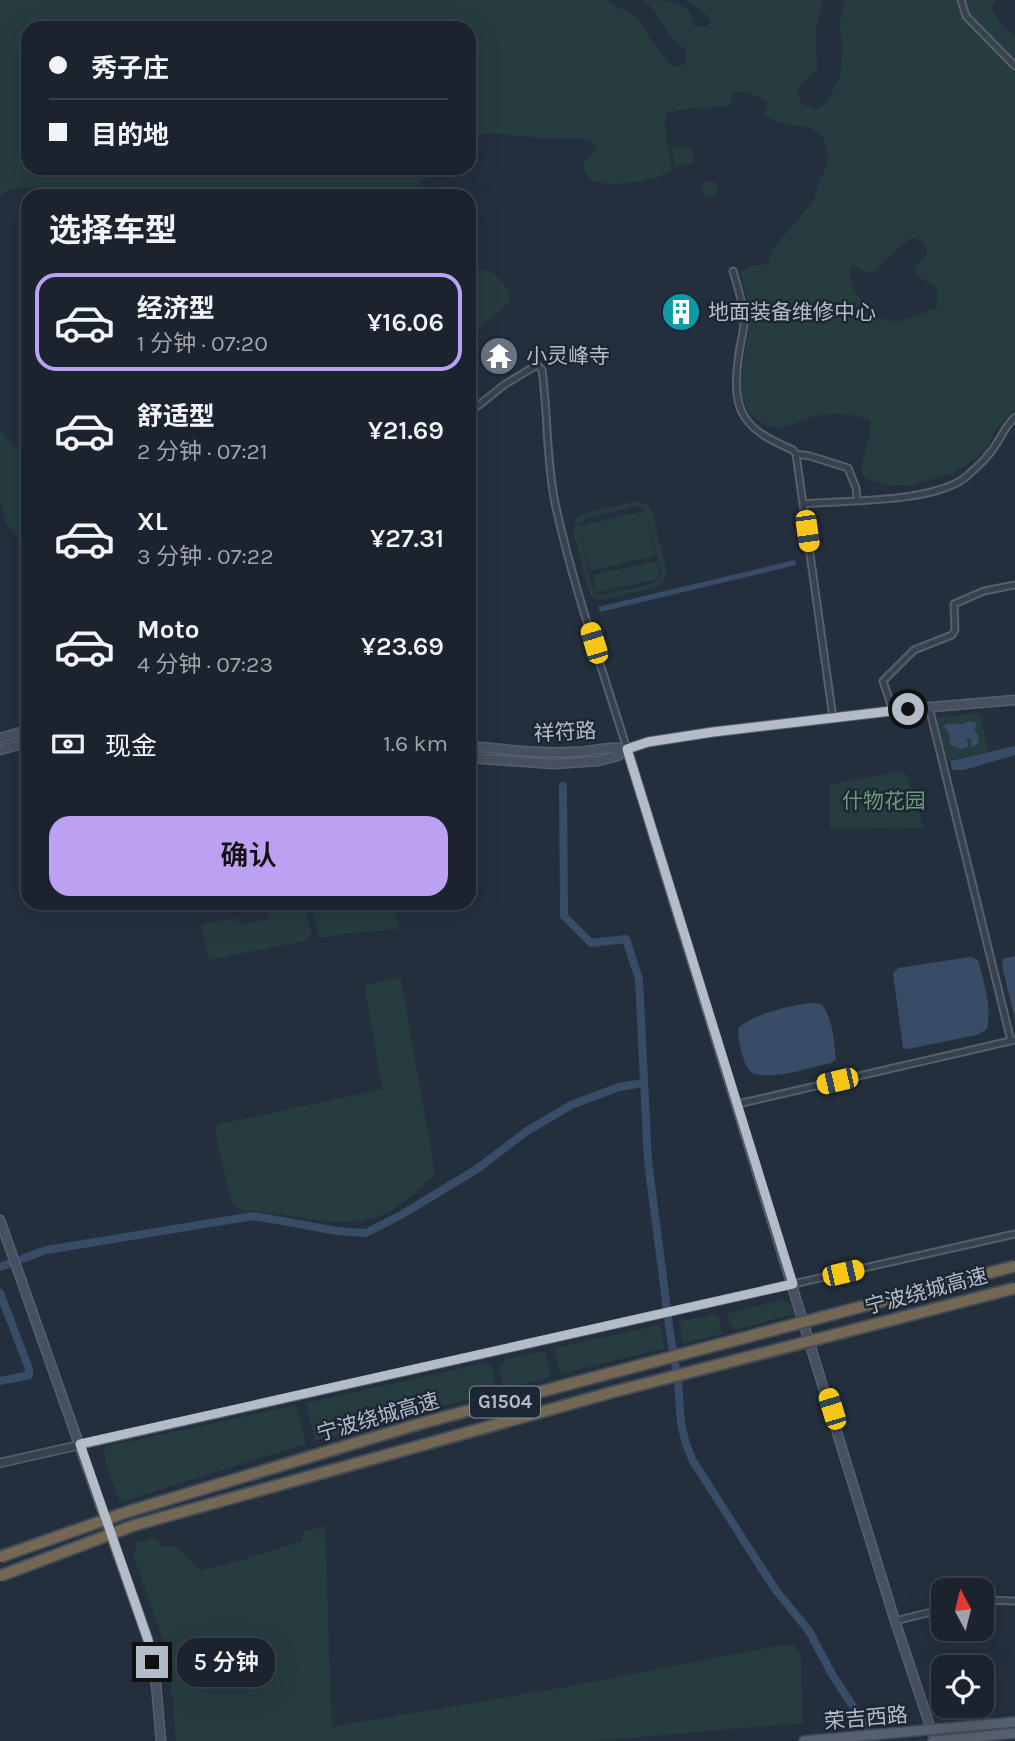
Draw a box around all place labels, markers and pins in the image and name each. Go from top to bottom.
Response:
building icon: 地面装备维修中心 [660,291,702,333]
place label: 地面装备维修中心 [708,300,876,324]
temple icon: 小灵峰寺 [478,335,520,377]
place label: 小灵峰寺 [526,344,610,368]

